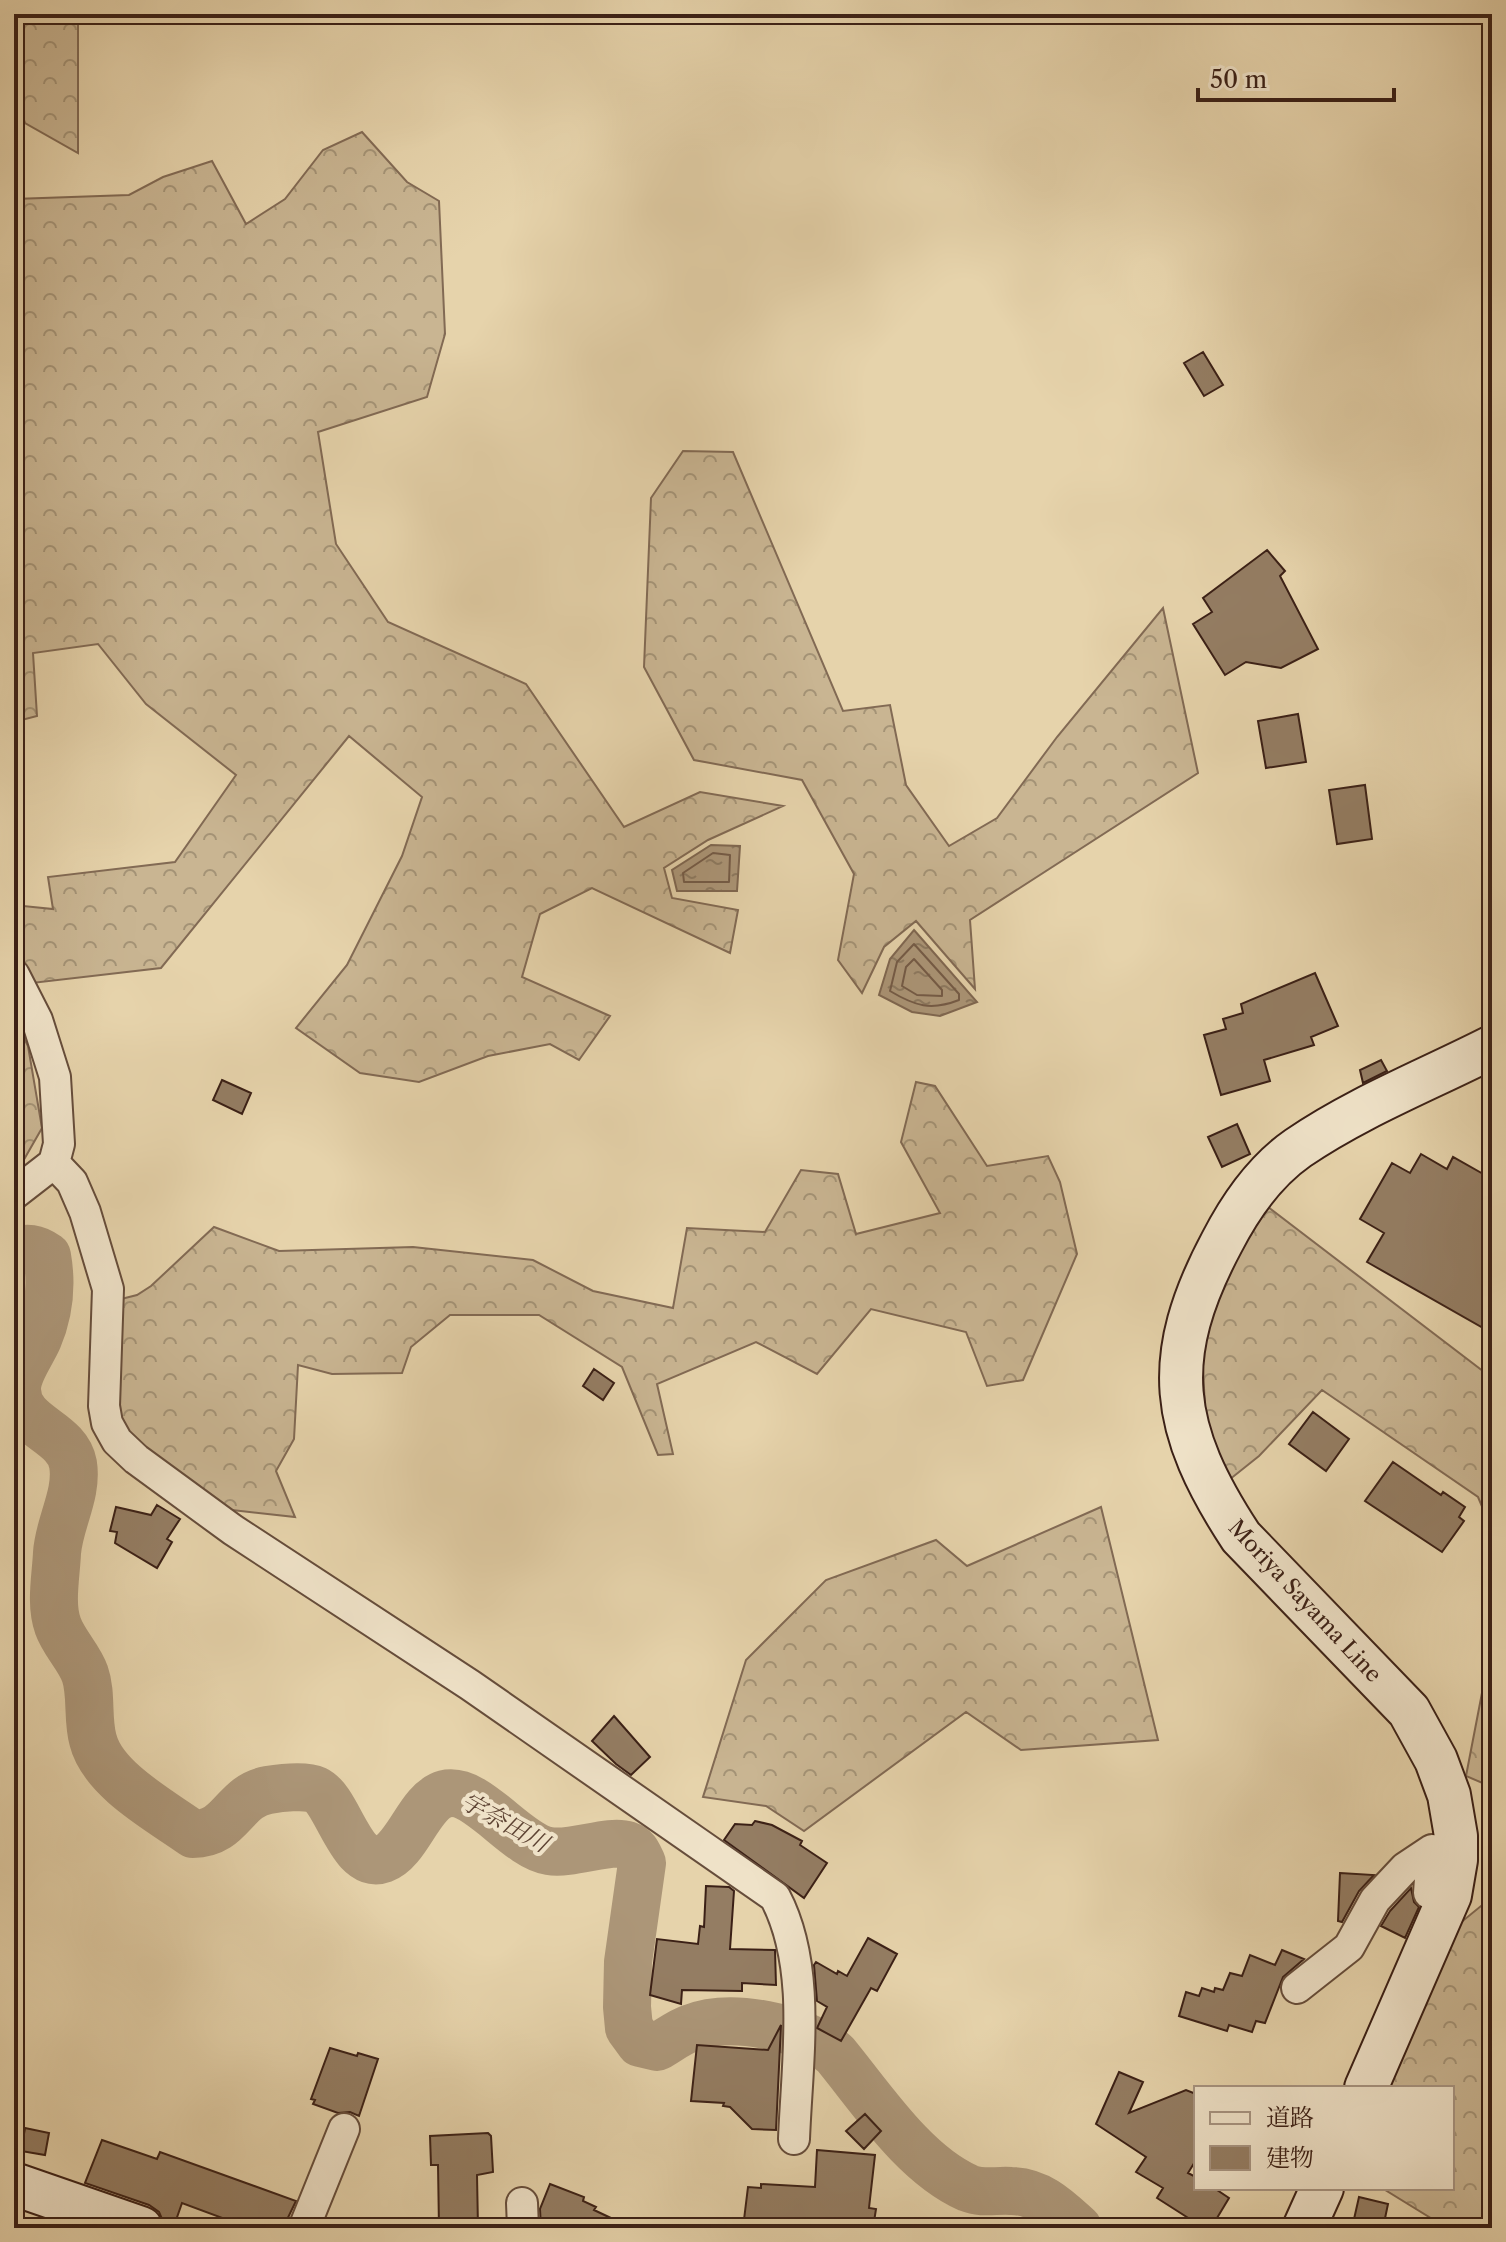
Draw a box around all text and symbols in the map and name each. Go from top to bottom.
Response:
scale bar [1198,52,1394,102]
text: 50 m [1210,65,1267,94]
street label: Moriya Sayama Line [1223,1514,1387,1688]
water label: 宇奈田川 [456,1786,557,1859]
legend [1194,2086,1454,2190]
text: 道路 [1266,2103,1314,2132]
text: 建物 [1266,2143,1314,2172]

